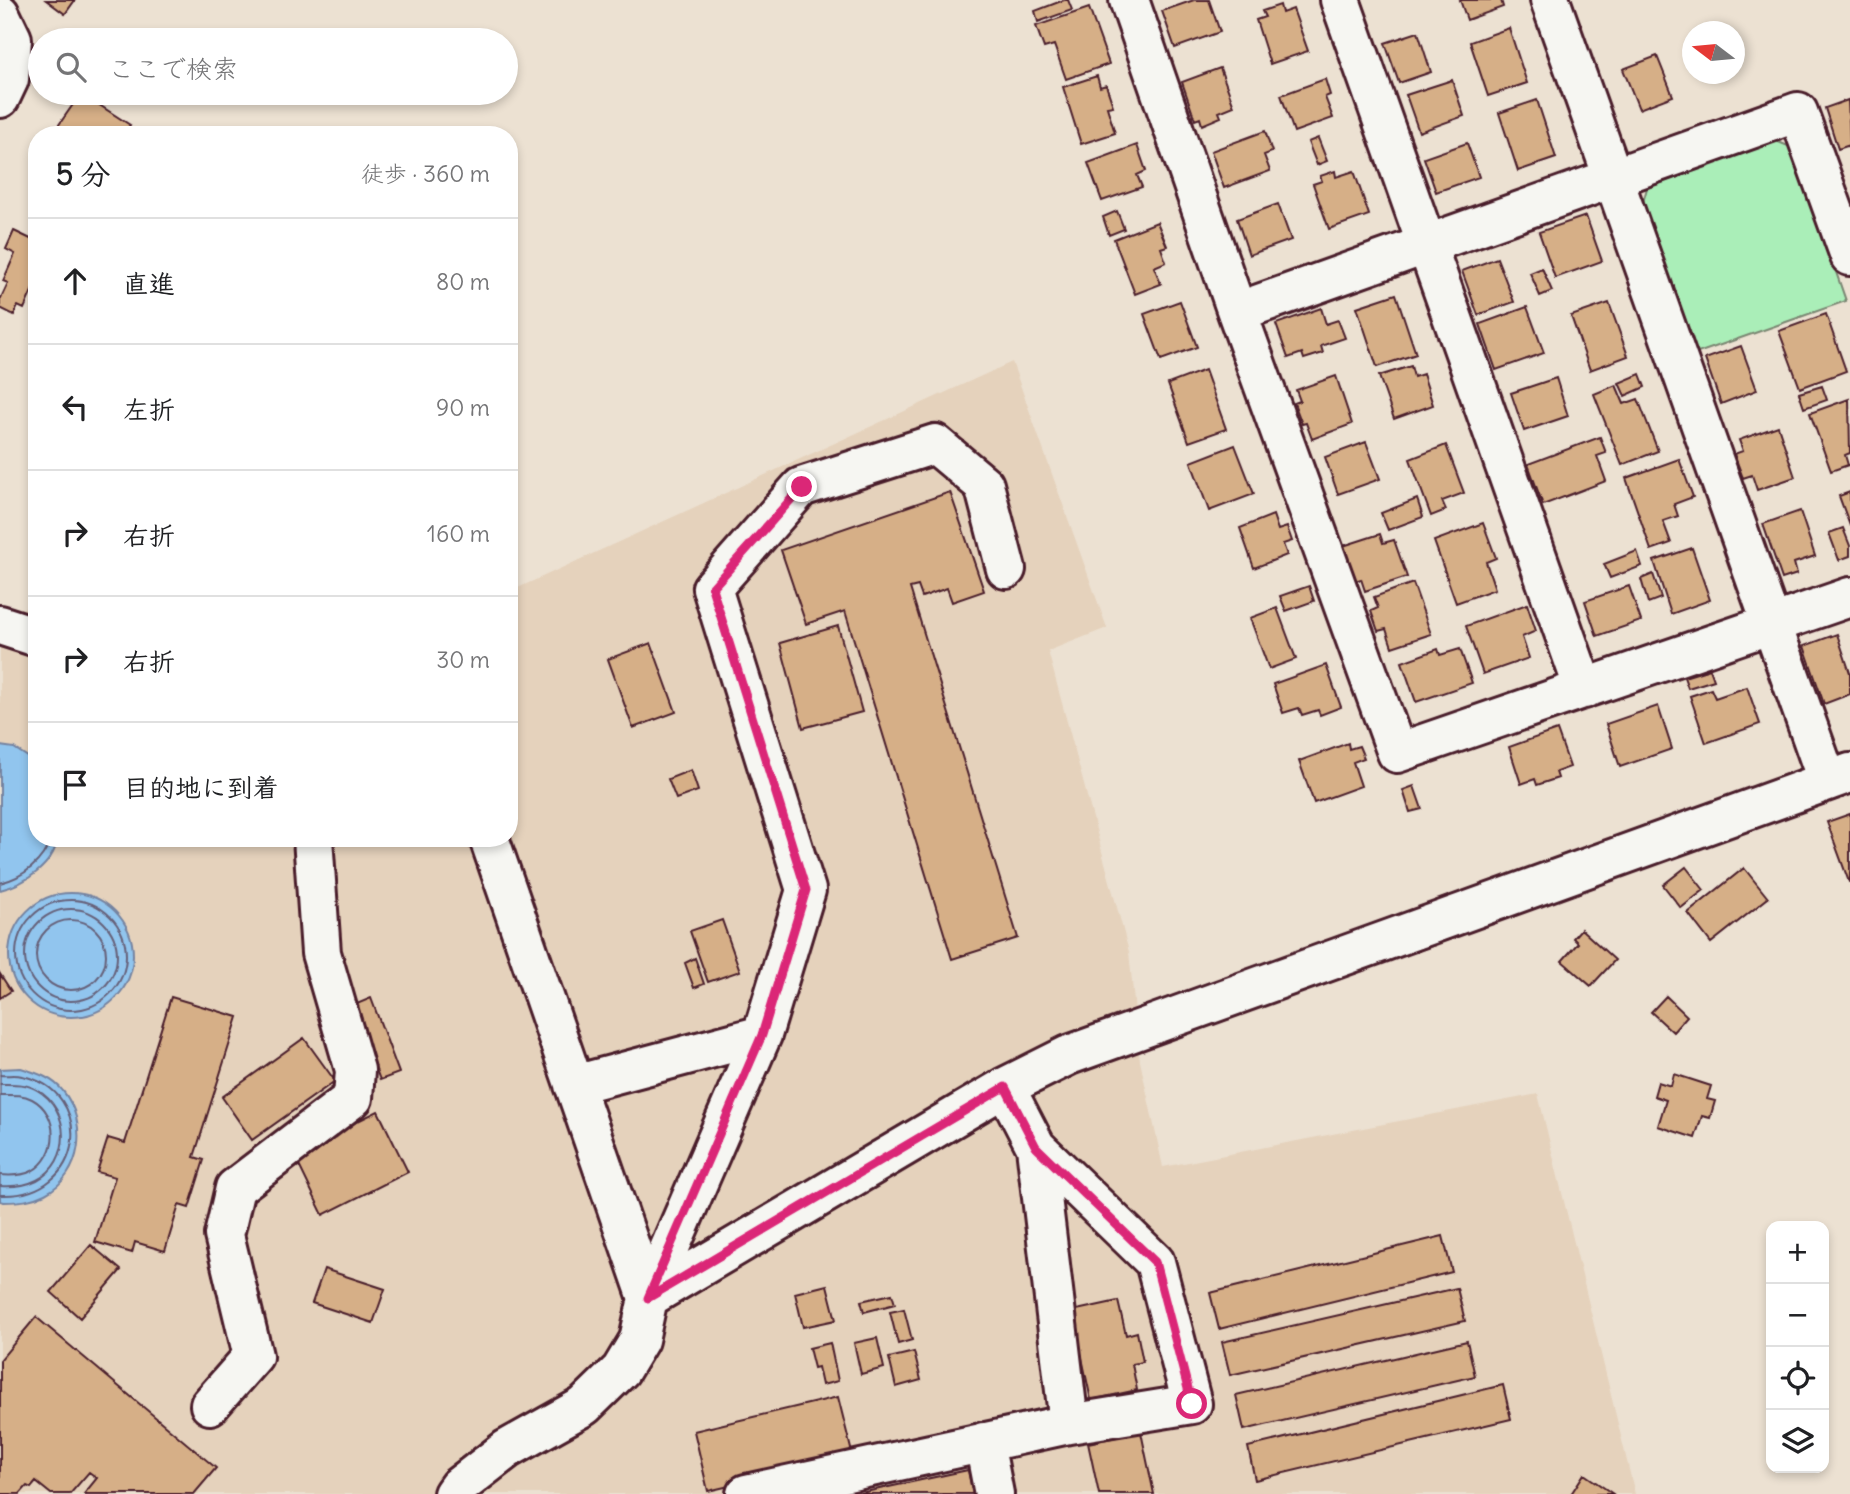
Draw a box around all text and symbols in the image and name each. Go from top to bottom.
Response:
north arrow [1682,21,1745,84]
search box [28,28,518,105]
icon: search [52,48,90,86]
text: ここで検索 [108,52,238,85]
text: 5 分 [56,155,110,193]
text: 徒歩 · 360 m [361,159,490,188]
icon: ahead [56,262,94,300]
text: 直進 [123,267,175,300]
text: 80 m [436,267,490,296]
icon: left [56,388,94,426]
text: 左折 [123,393,175,426]
text: 90 m [436,393,490,422]
route end [786,471,817,502]
icon: right [56,514,94,552]
text: 右折 [123,519,175,552]
text: 160 m [427,519,490,548]
icon: right [56,640,94,678]
text: 右折 [123,645,175,678]
text: 30 m [436,645,490,674]
icon: arrive [56,766,94,804]
text: 目的地に到着 [123,771,279,804]
map controls [1766,1221,1829,1473]
button: + [1766,1221,1829,1284]
button: − [1766,1284,1829,1347]
button: locate [1766,1347,1829,1410]
route start [1176,1388,1207,1419]
button: layers [1766,1410,1829,1473]

